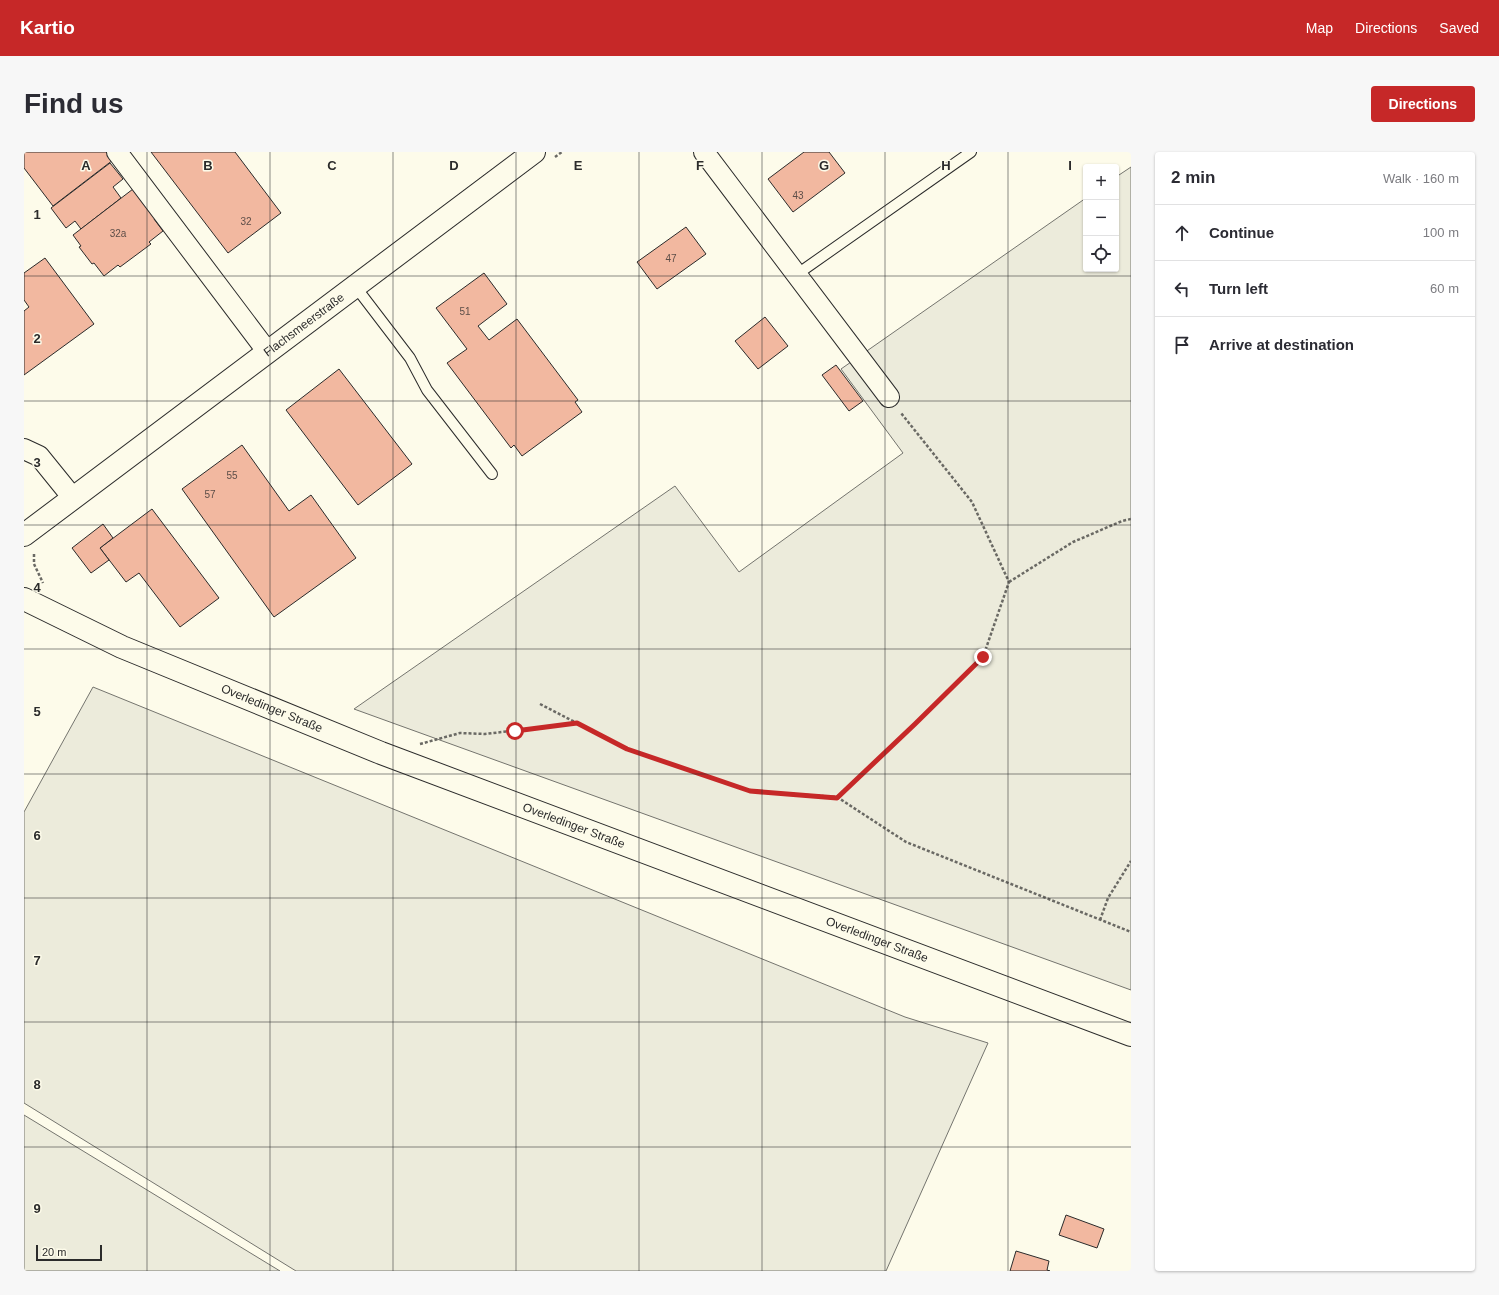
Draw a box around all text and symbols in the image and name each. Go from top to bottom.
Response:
text: Kartio [20,17,75,38]
text: Map [1306,20,1333,36]
text: Directions [1355,20,1417,36]
text: Saved [1439,20,1479,36]
button: Directions [1371,86,1475,122]
text: Find us [24,88,124,119]
text: A [81,158,91,173]
text: B [203,158,213,173]
text: C [327,158,337,173]
text: D [449,158,459,173]
text: E [574,158,583,173]
text: F [696,158,704,173]
text: G [819,158,829,173]
text: H [941,158,951,173]
text: I [1068,158,1072,173]
map controls [1083,164,1119,272]
button: + [1083,164,1119,200]
text: 2 min [1171,168,1215,187]
text: Walk · 160 m [1383,171,1459,186]
house number: 43 [792,190,804,201]
button: − [1083,200,1119,236]
text: 1 [33,207,41,222]
house number: 32 [240,216,252,227]
icon: ahead [1171,222,1193,244]
text: Continue [1209,224,1274,241]
text: 100 m [1423,225,1459,240]
house number: 32a [110,228,127,239]
button: locate [1083,236,1119,272]
house number: 47 [665,253,677,264]
icon: left [1171,278,1193,300]
text: Turn left [1209,280,1268,297]
text: 60 m [1430,281,1459,296]
street label: Flachsmeerstraße [261,290,347,359]
house number: 51 [459,306,471,317]
text: 2 [33,331,41,346]
icon: arrive [1171,334,1193,356]
text: Arrive at destination [1209,336,1354,353]
text: 3 [33,455,41,470]
house number: 55 [226,470,238,481]
house number: 57 [204,489,216,500]
text: 4 [33,580,41,595]
route end [974,648,992,666]
street label: Overledinger Straße [219,681,325,735]
text: 5 [33,704,41,719]
route start [506,722,524,740]
street label: Overledinger Straße [521,800,627,851]
text: 6 [33,828,41,843]
street label: Overledinger Straße [824,914,931,965]
text: 7 [33,953,41,968]
text: 8 [33,1077,41,1092]
text: 9 [33,1201,41,1216]
scale bar [36,1243,102,1262]
text: 20 m [42,1246,66,1258]

